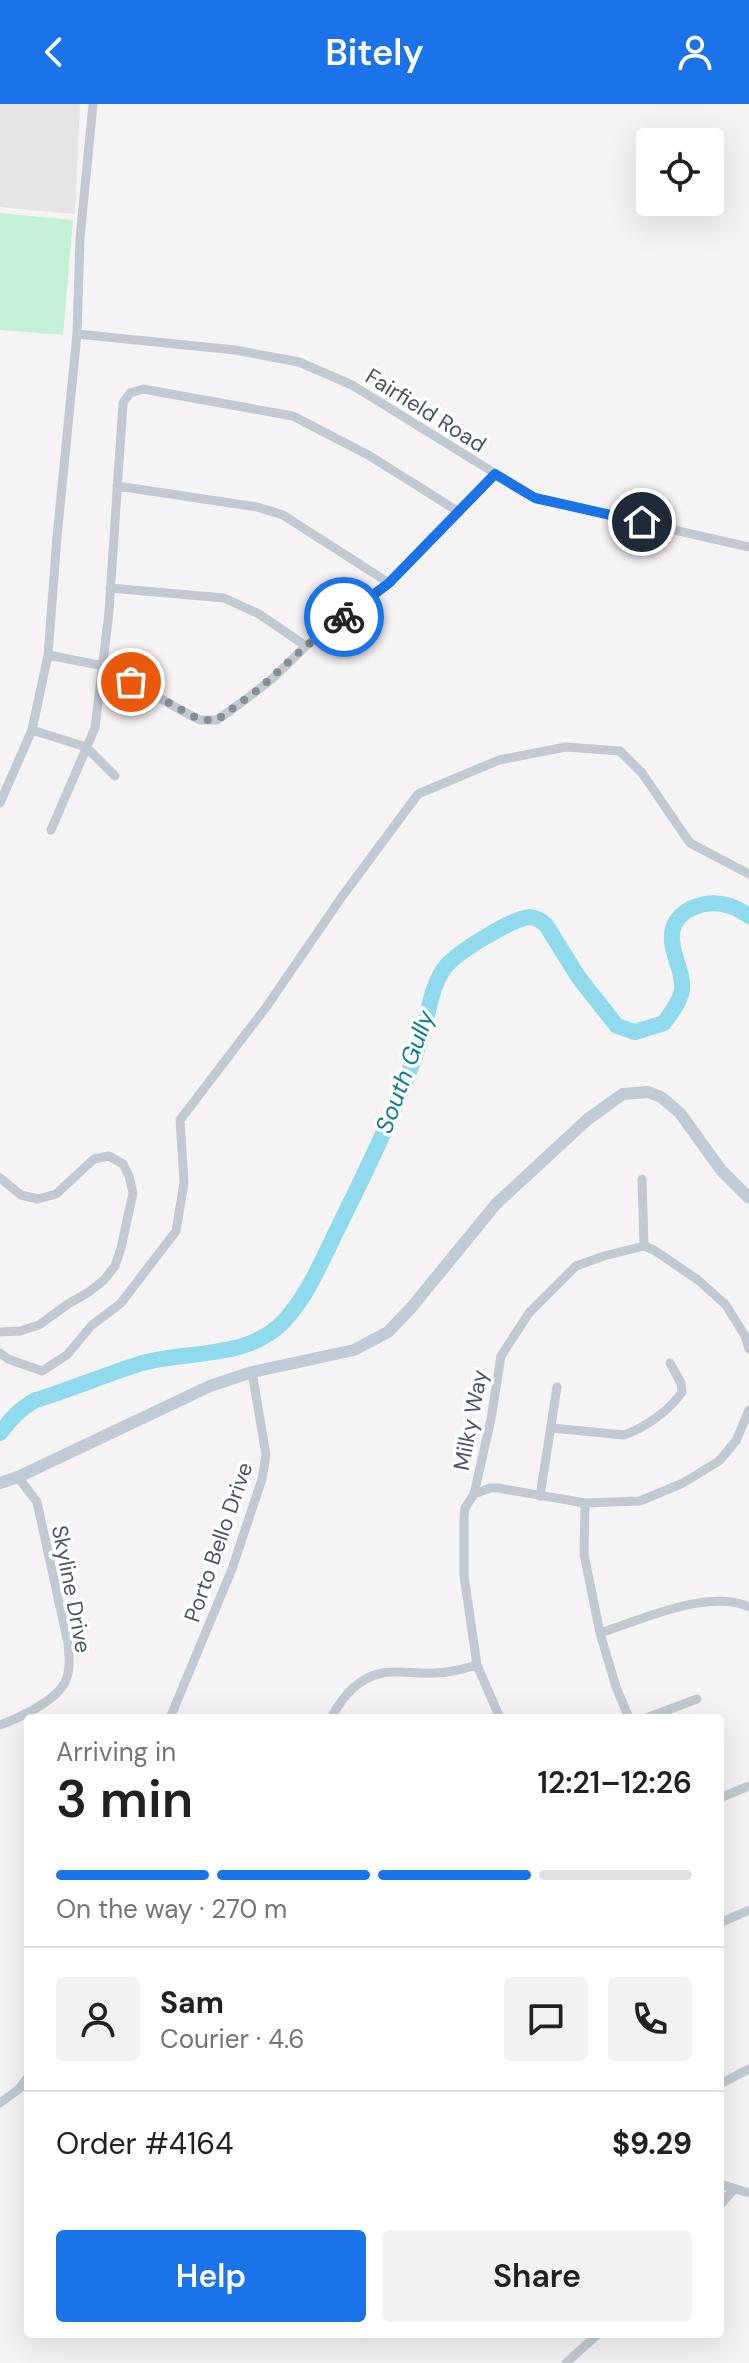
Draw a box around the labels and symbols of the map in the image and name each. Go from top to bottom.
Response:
street label: Fairfield Road [360,362,492,459]
pin [608,488,676,556]
courier [304,577,384,657]
pin [97,648,165,716]
water label: South Gully [368,1006,441,1137]
street label: Milky Way [447,1367,494,1473]
street label: Porto Bello Drive [178,1458,259,1626]
street label: Skyline Drive [45,1523,98,1655]

